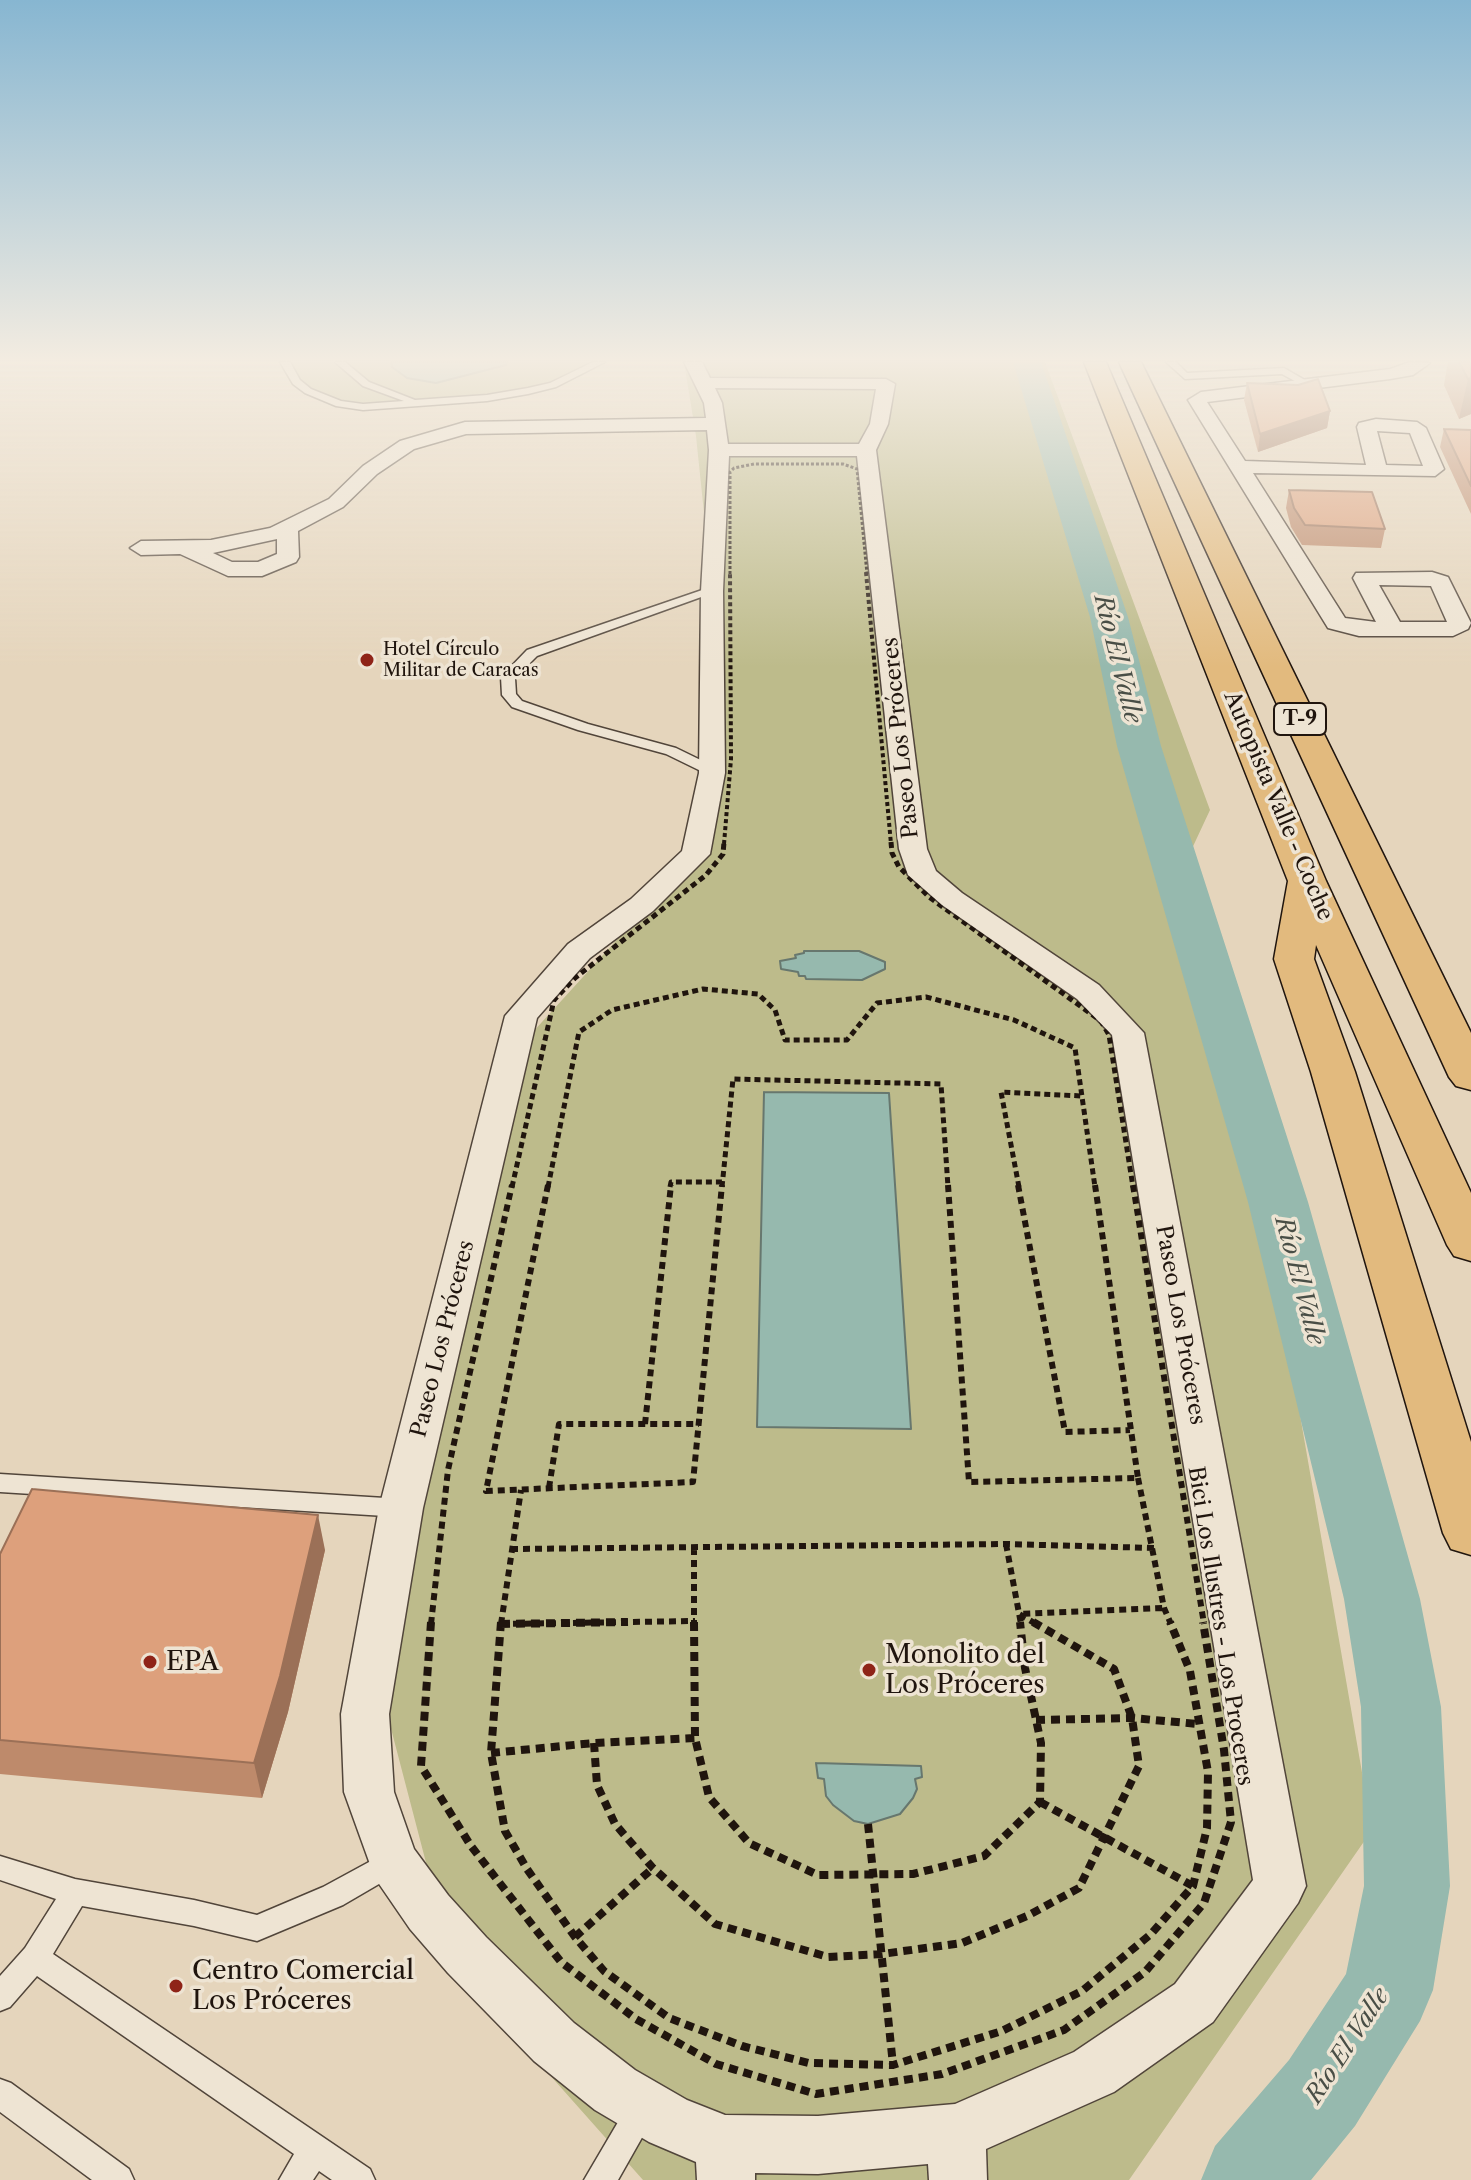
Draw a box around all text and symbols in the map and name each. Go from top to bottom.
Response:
water label: Río El Valle [1087,592,1147,726]
street label: Paseo Los Próceres [877,636,925,840]
place label: Hotel Círculo Militar de Caracas [383,639,539,682]
marker: Hotel Círculo Militar de Caracas [358,651,376,669]
street label: Autopista Valle - Coche [1218,687,1338,925]
road number: T-9 [1274,703,1326,735]
water label: Río El Valle [1268,1214,1330,1348]
street label: Paseo Los Próceres [1149,1223,1211,1427]
street label: Paseo Los Próceres [406,1238,480,1440]
street label: Bici Los Ilustres - Los Proceres [1182,1465,1258,1787]
place label: Monolito del Los Próceres [885,1639,1045,1700]
place label: EPA [166,1646,219,1678]
marker: EPA [141,1653,159,1671]
marker: Monolito del Los Próceres [860,1661,878,1679]
place label: Centro Comercial Los Próceres [192,1955,414,2016]
marker: Centro Comercial Los Próceres [167,1977,185,1995]
water label: Río El Valle [1300,1983,1396,2109]

